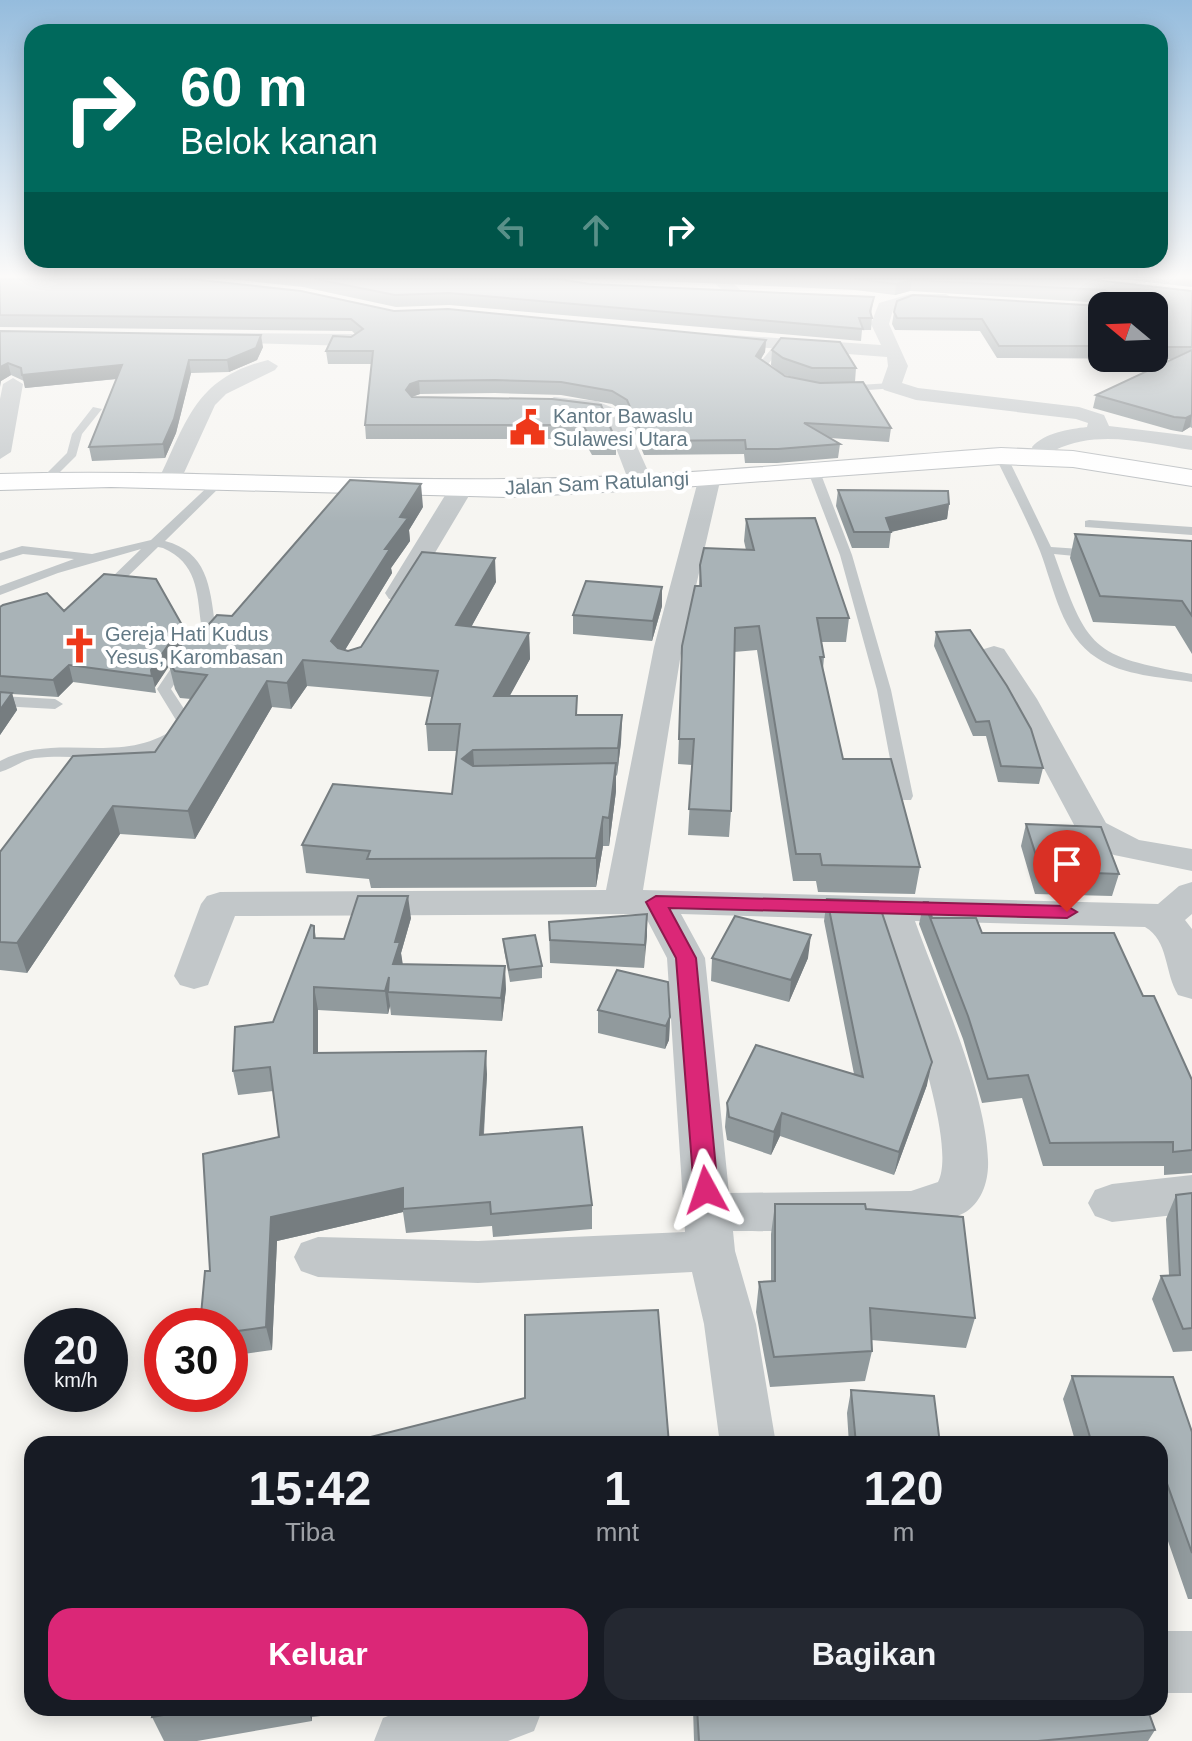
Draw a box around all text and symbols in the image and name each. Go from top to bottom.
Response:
text: 60 m [180,55,308,118]
icon: right [48,56,152,160]
text: Belok kanan [180,121,378,162]
icon: left [490,208,534,252]
icon: ahead [574,208,618,252]
icon: right [658,208,702,252]
north arrow [1088,292,1168,372]
map controls [1088,292,1168,372]
place label: Kantor Bawaslu Sulawesi Utara [553,405,693,450]
public building icon: Kantor Bawaslu Sulawesi Utara [508,409,546,447]
street label: Jalan Sam Ratulangi [504,467,690,499]
place label: Gereja Hati Kudus Yesus, Karombasan [105,623,283,668]
church icon: Gereja Hati Kudus Yesus, Karombasan [60,627,98,665]
pin [1033,830,1101,912]
icon: arrive [1045,842,1089,886]
position arrow [664,1148,748,1232]
speed limit sign: 30 [144,1308,248,1412]
text: 20 [54,1328,98,1372]
text: km/h [54,1369,98,1391]
text: 15:42 [248,1462,371,1515]
text: 1 [604,1462,631,1515]
text: 120 [863,1462,944,1515]
text: Tiba [285,1517,335,1547]
text: mnt [596,1517,639,1547]
text: m [893,1517,914,1547]
button: Keluar [48,1608,588,1700]
button: Bagikan [604,1608,1144,1700]

